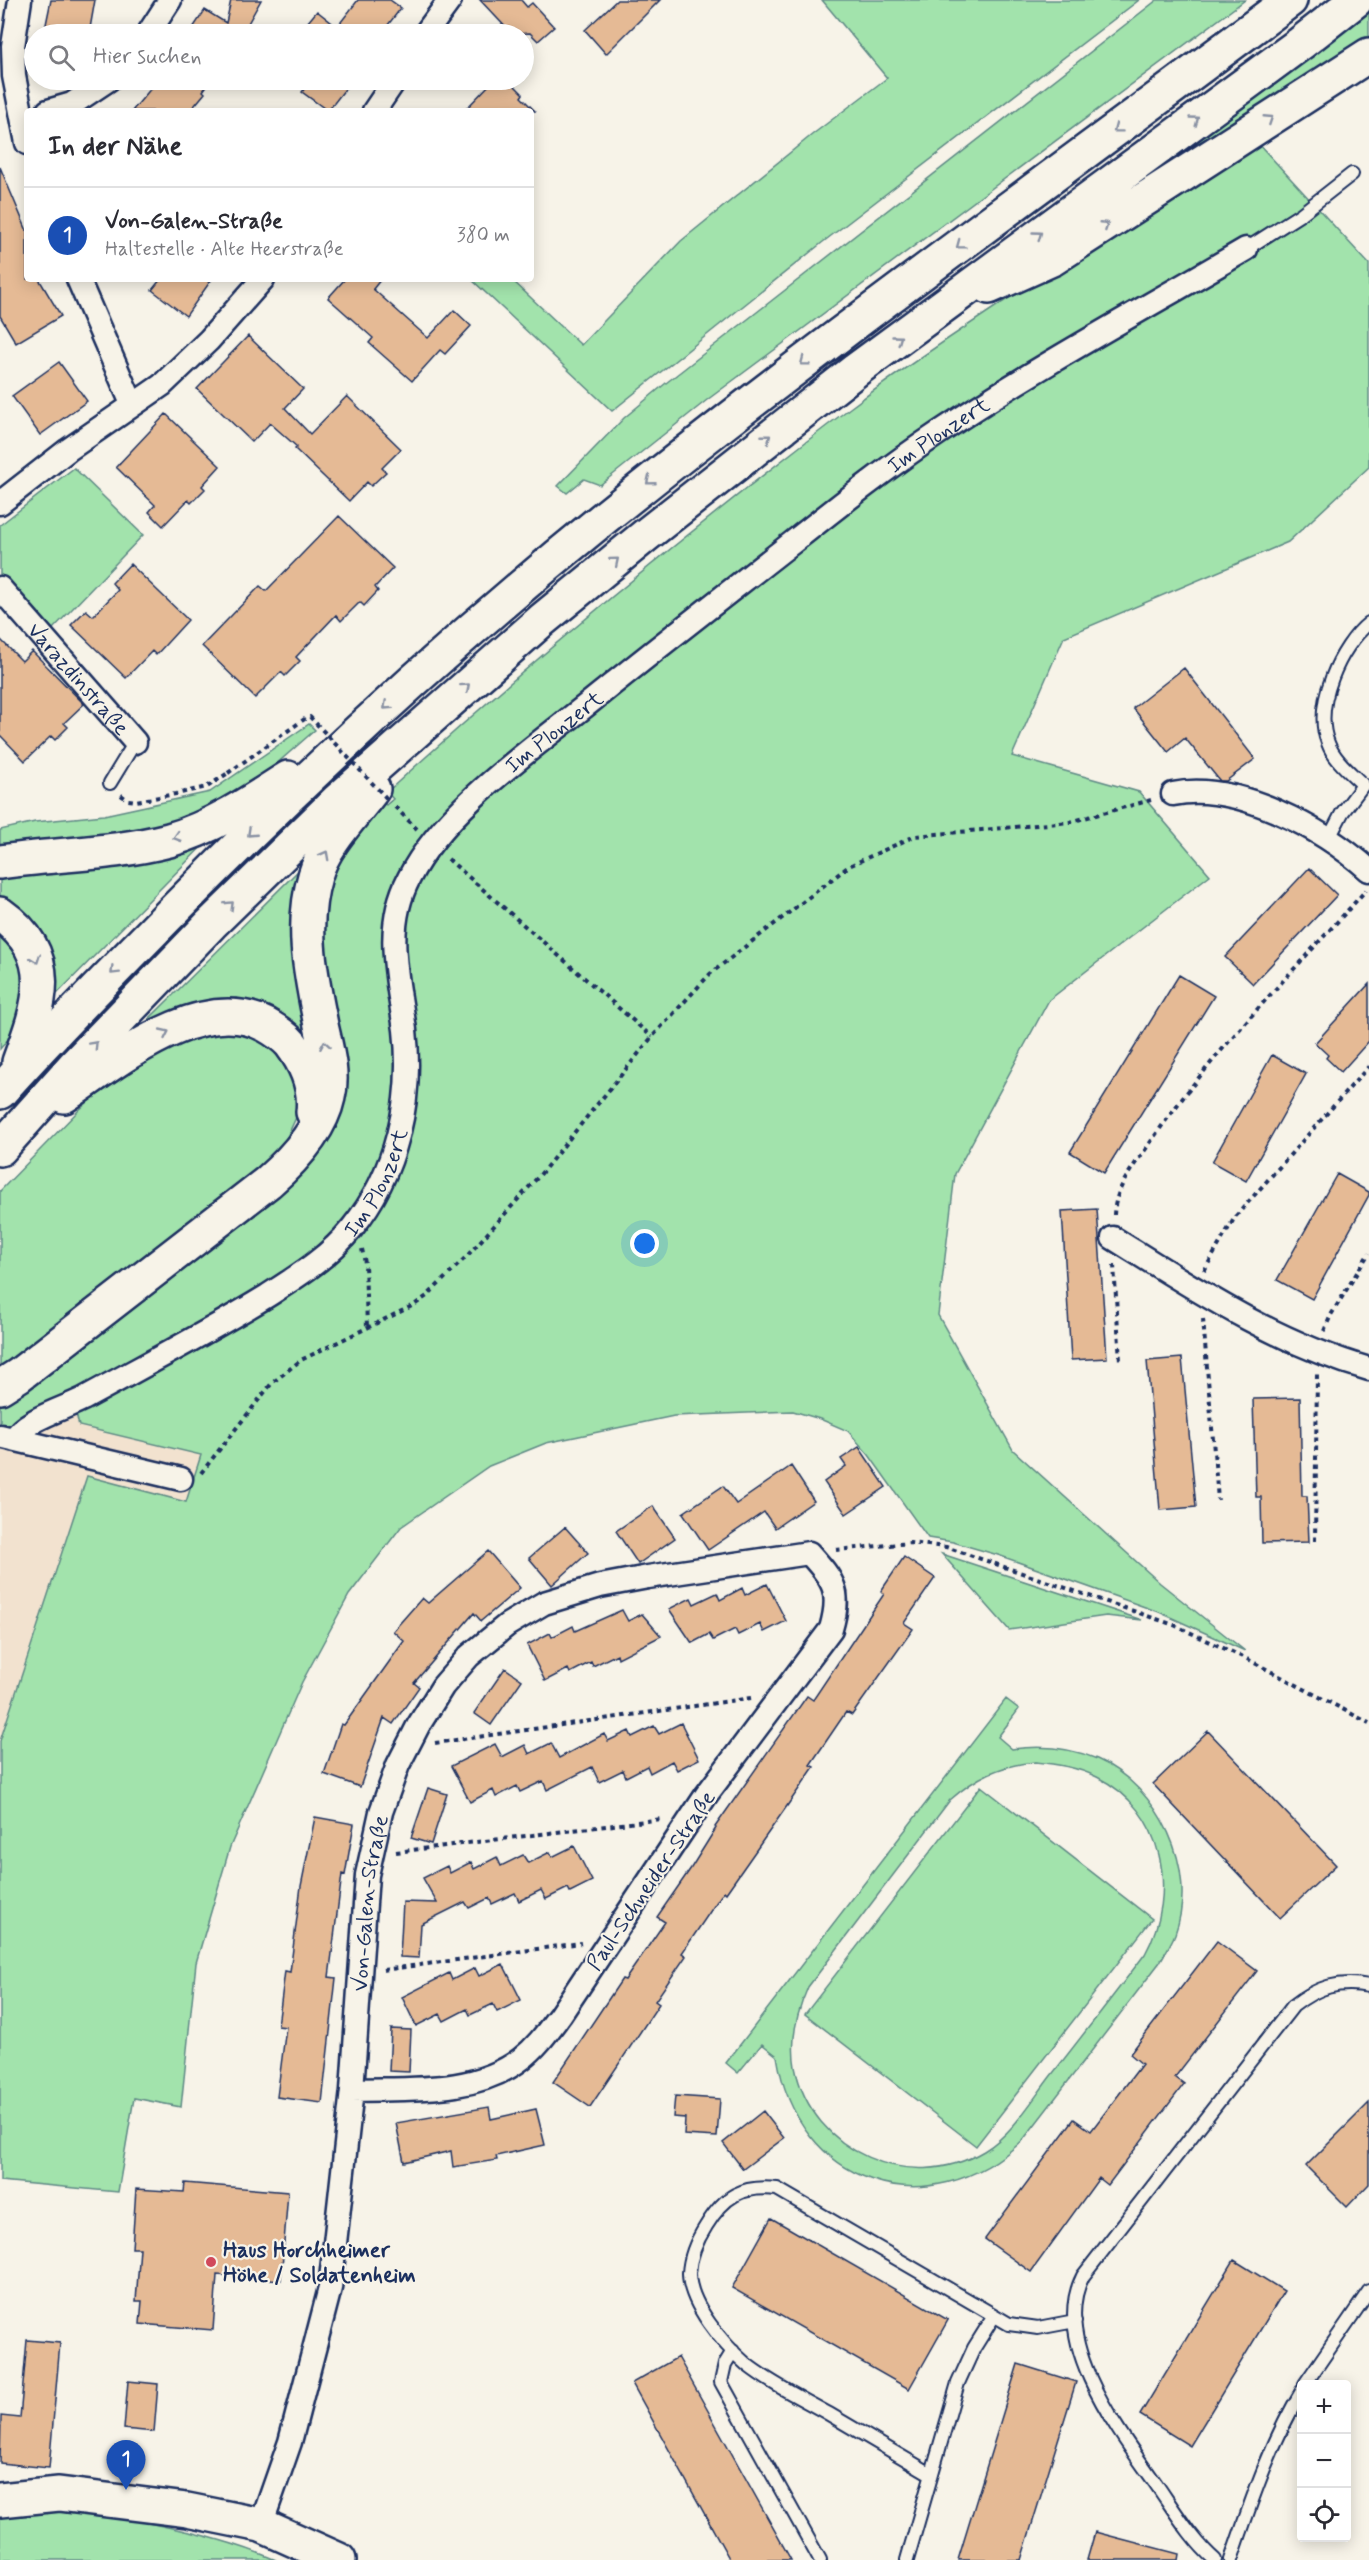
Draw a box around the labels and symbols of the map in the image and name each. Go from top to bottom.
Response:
one-way arrow [1263,115,1273,127]
one-way arrow [1189,116,1200,127]
one-way arrow [1112,122,1123,133]
one-way arrow [1099,220,1109,232]
one-way arrow [1031,231,1042,242]
one-way arrow [956,238,967,249]
one-way arrow [892,335,903,346]
one-way arrow [800,355,811,366]
street label: Im Plonzert [882,391,995,480]
one-way arrow [760,435,771,446]
one-way arrow [646,474,657,485]
one-way arrow [608,557,619,568]
street label: Varazdinstraße [21,617,135,742]
one-way arrow [459,683,470,694]
street label: Im Plonzert [500,685,610,780]
one-way arrow [383,699,394,710]
one-way arrow [248,826,258,837]
one-way arrow [172,829,183,842]
one-way arrow [318,850,329,861]
one-way arrow [222,902,233,913]
one-way arrow [28,953,41,964]
one-way arrow [110,963,121,974]
one-way arrow [159,1028,170,1040]
one-way arrow [319,1040,332,1050]
one-way arrow [87,1042,98,1052]
street label: Im Plonzert [338,1126,415,1243]
your location [630,1229,659,1258]
street label: Paul-Schneider-Straße [581,1786,722,1977]
street label: Von-Galen-Straße [347,1812,396,1993]
place label: Haus Horchheimer Höhe / Soldatenheim [223,2237,416,2290]
marker: Haus Horchheimer Höhe / Soldatenheim [204,2255,218,2269]
pin: 1 [106,2440,146,2490]

